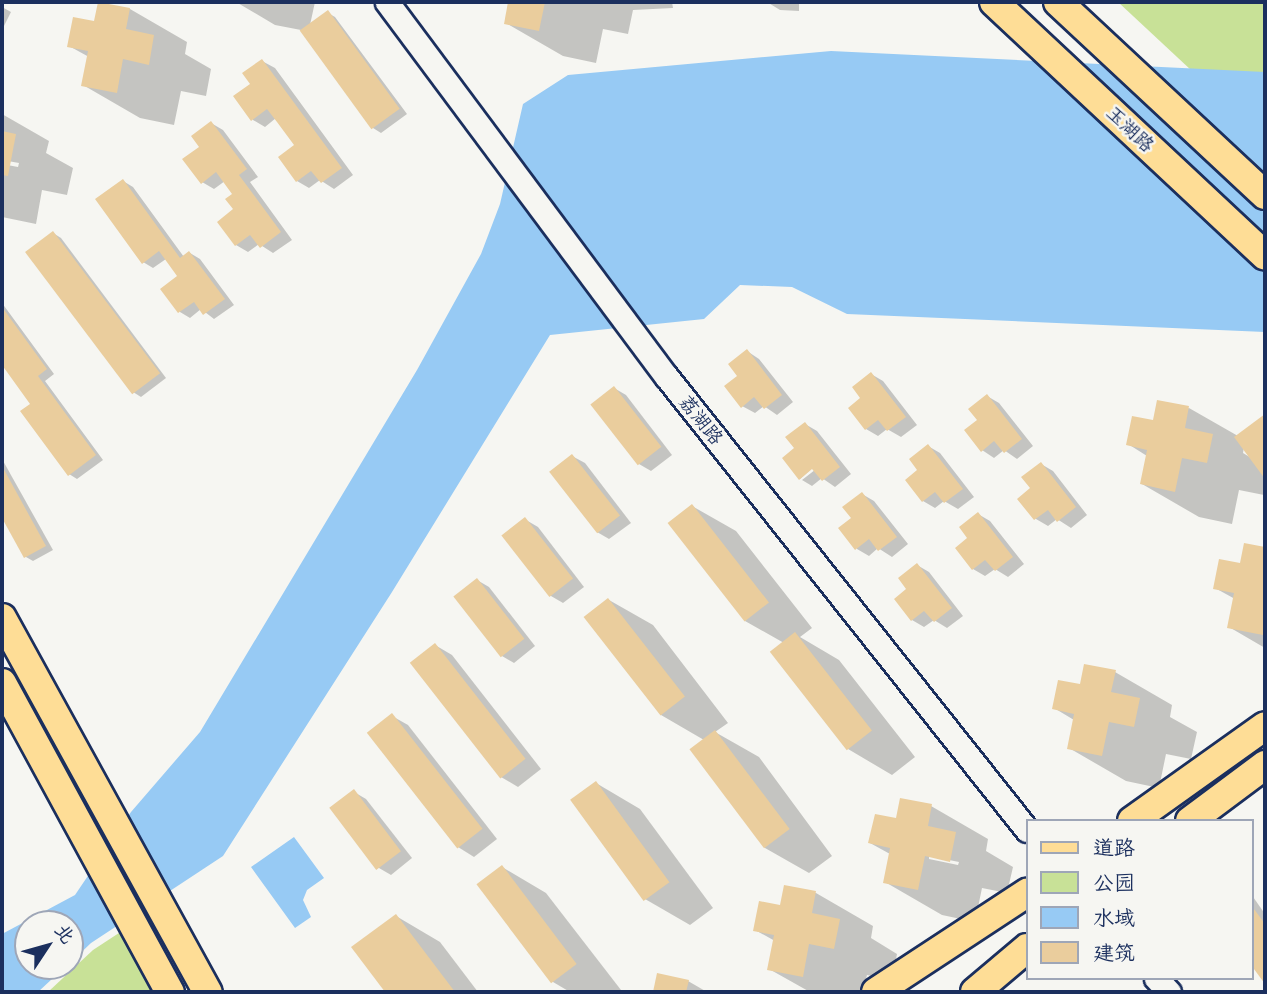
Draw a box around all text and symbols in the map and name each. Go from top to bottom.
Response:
street label: 玉湖路 [1101,101,1159,157]
street label: 荔湖路 [674,391,728,449]
legend [1026,819,1253,980]
text: 道路 [1093,834,1135,862]
text: 公园 [1093,869,1135,897]
text: 水域 [1093,904,1135,932]
north arrow [14,910,84,980]
text: 北 [49,918,80,949]
text: 建筑 [1093,939,1135,967]

